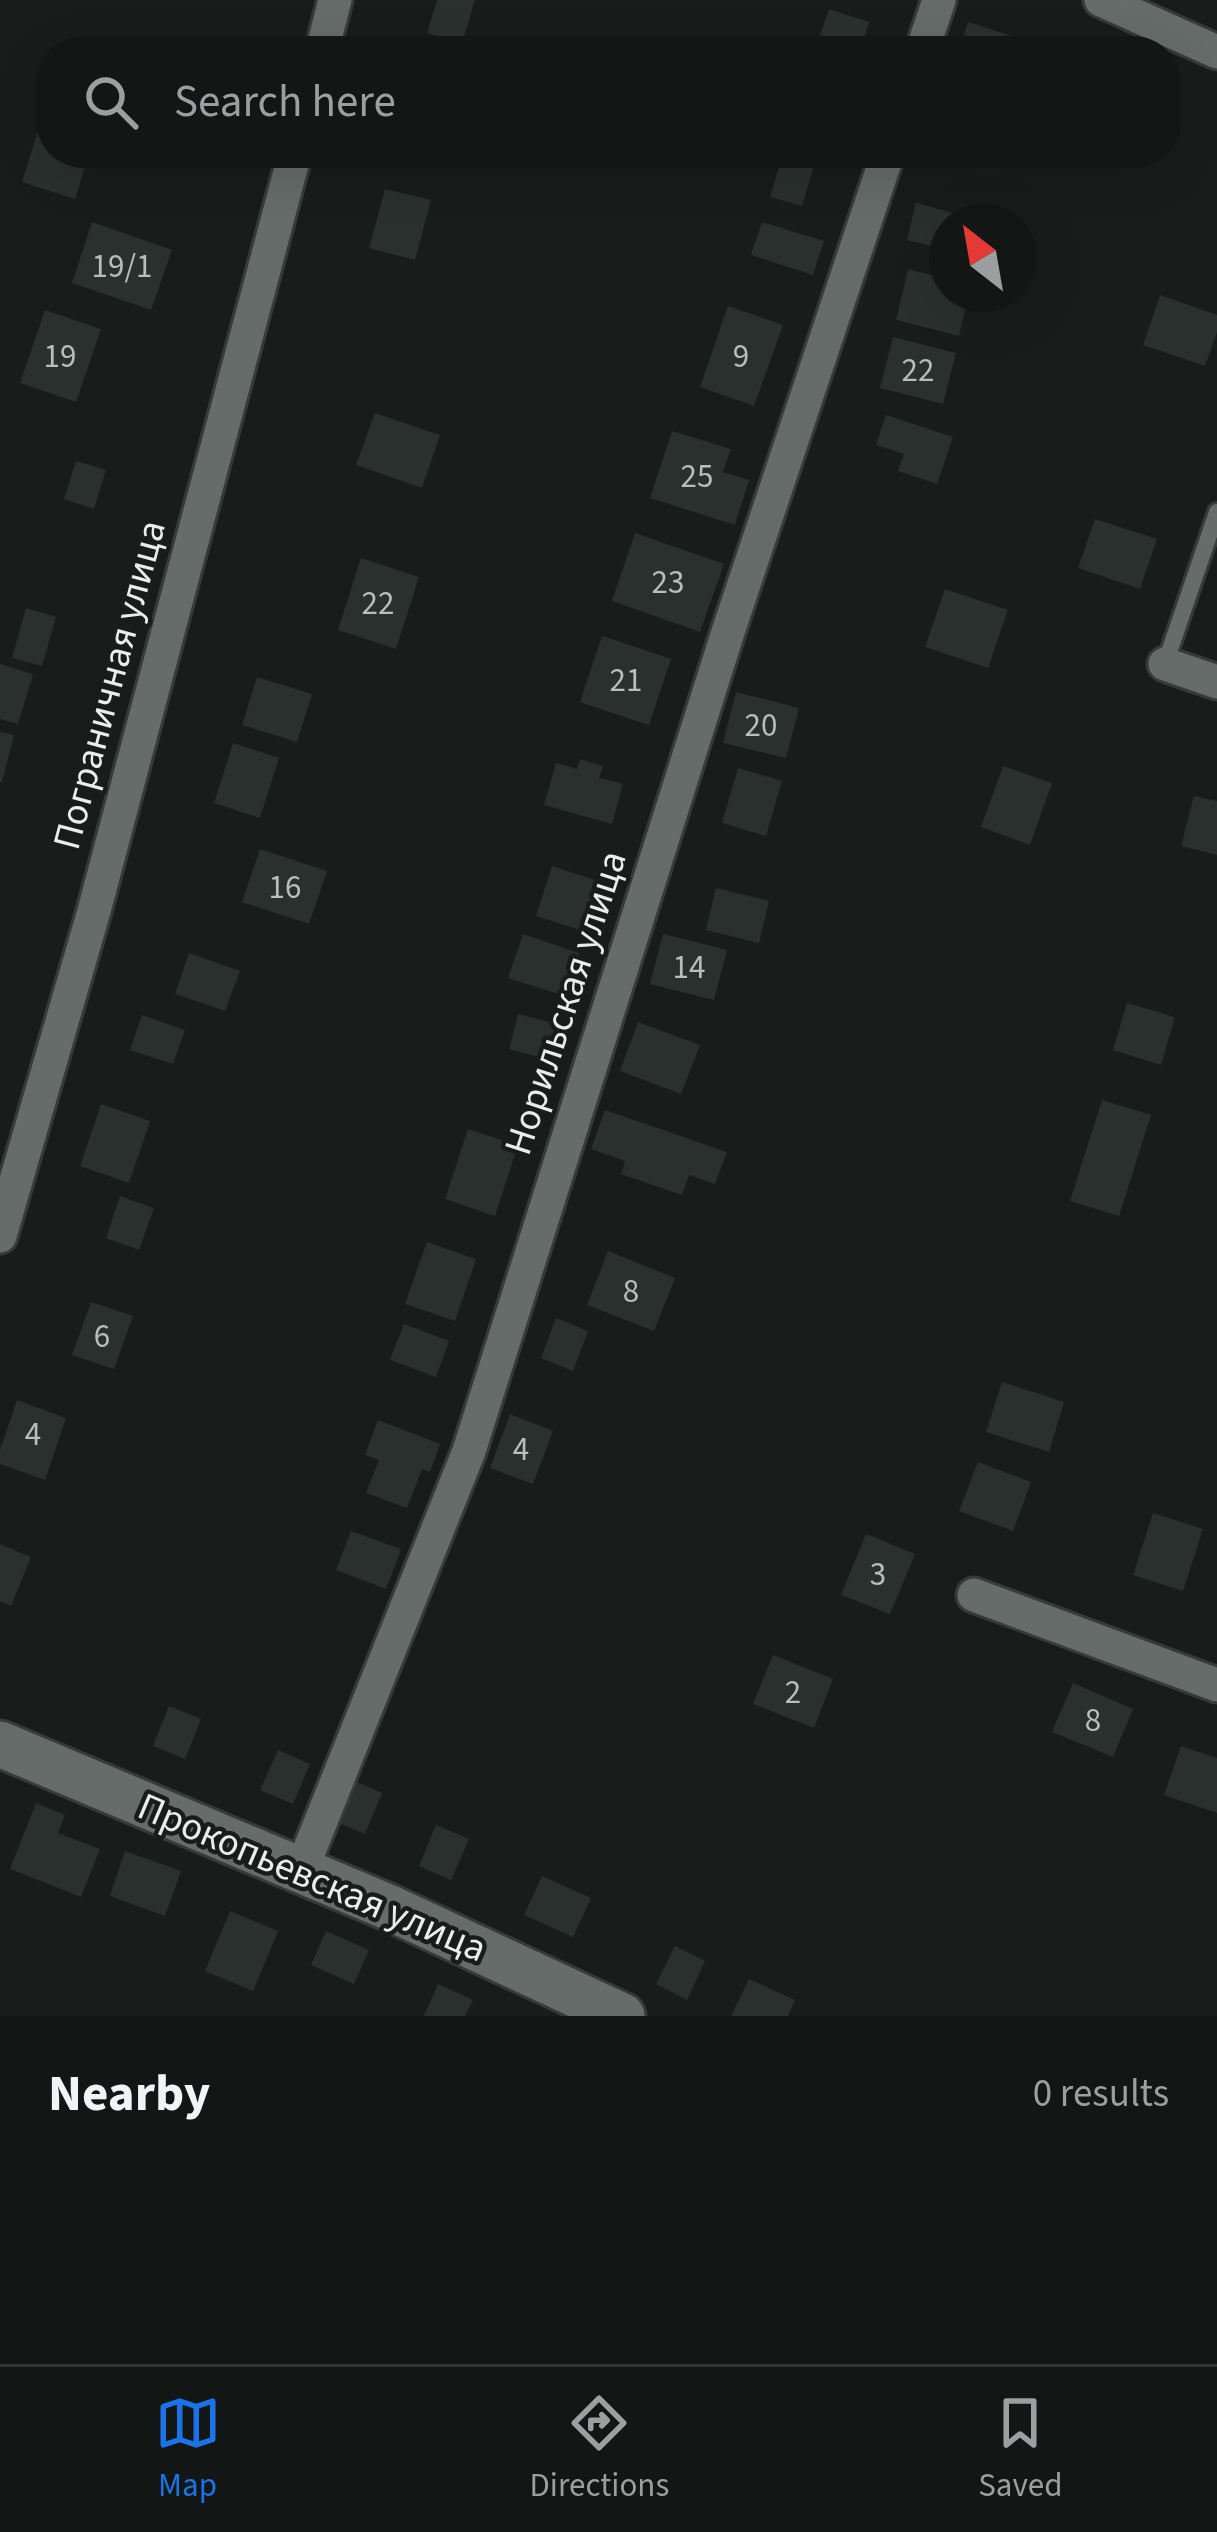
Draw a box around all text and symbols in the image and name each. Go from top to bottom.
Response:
search box [36,36,1181,168]
icon: search [78,69,144,135]
text: Search here [174,70,396,134]
north arrow [929,204,1037,312]
house number: 19/1 [92,243,152,290]
house number: 19 [44,333,76,380]
house number: 9 [733,333,749,380]
house number: 22 [902,347,934,394]
house number: 25 [681,453,713,500]
street label: Пограничная улица [39,514,181,856]
house number: 23 [652,559,684,606]
house number: 22 [362,580,394,627]
house number: 21 [610,657,642,704]
house number: 20 [745,702,777,749]
street label: Норильская улица [490,844,642,1162]
house number: 16 [269,864,301,911]
house number: 14 [673,944,705,991]
house number: 8 [623,1268,639,1315]
house number: 6 [94,1313,110,1360]
house number: 4 [25,1411,41,1458]
house number: 4 [513,1426,529,1473]
house number: 3 [870,1551,886,1598]
house number: 2 [785,1669,801,1716]
house number: 8 [1085,1697,1101,1744]
street label: Прокопьевская улица [129,1779,495,1977]
text: Nearby [48,2058,210,2130]
text: 0 results [1033,2066,1169,2122]
tab: Map [155,2390,221,2509]
tab: Directions [530,2390,669,2509]
tab: Saved [978,2390,1062,2509]

